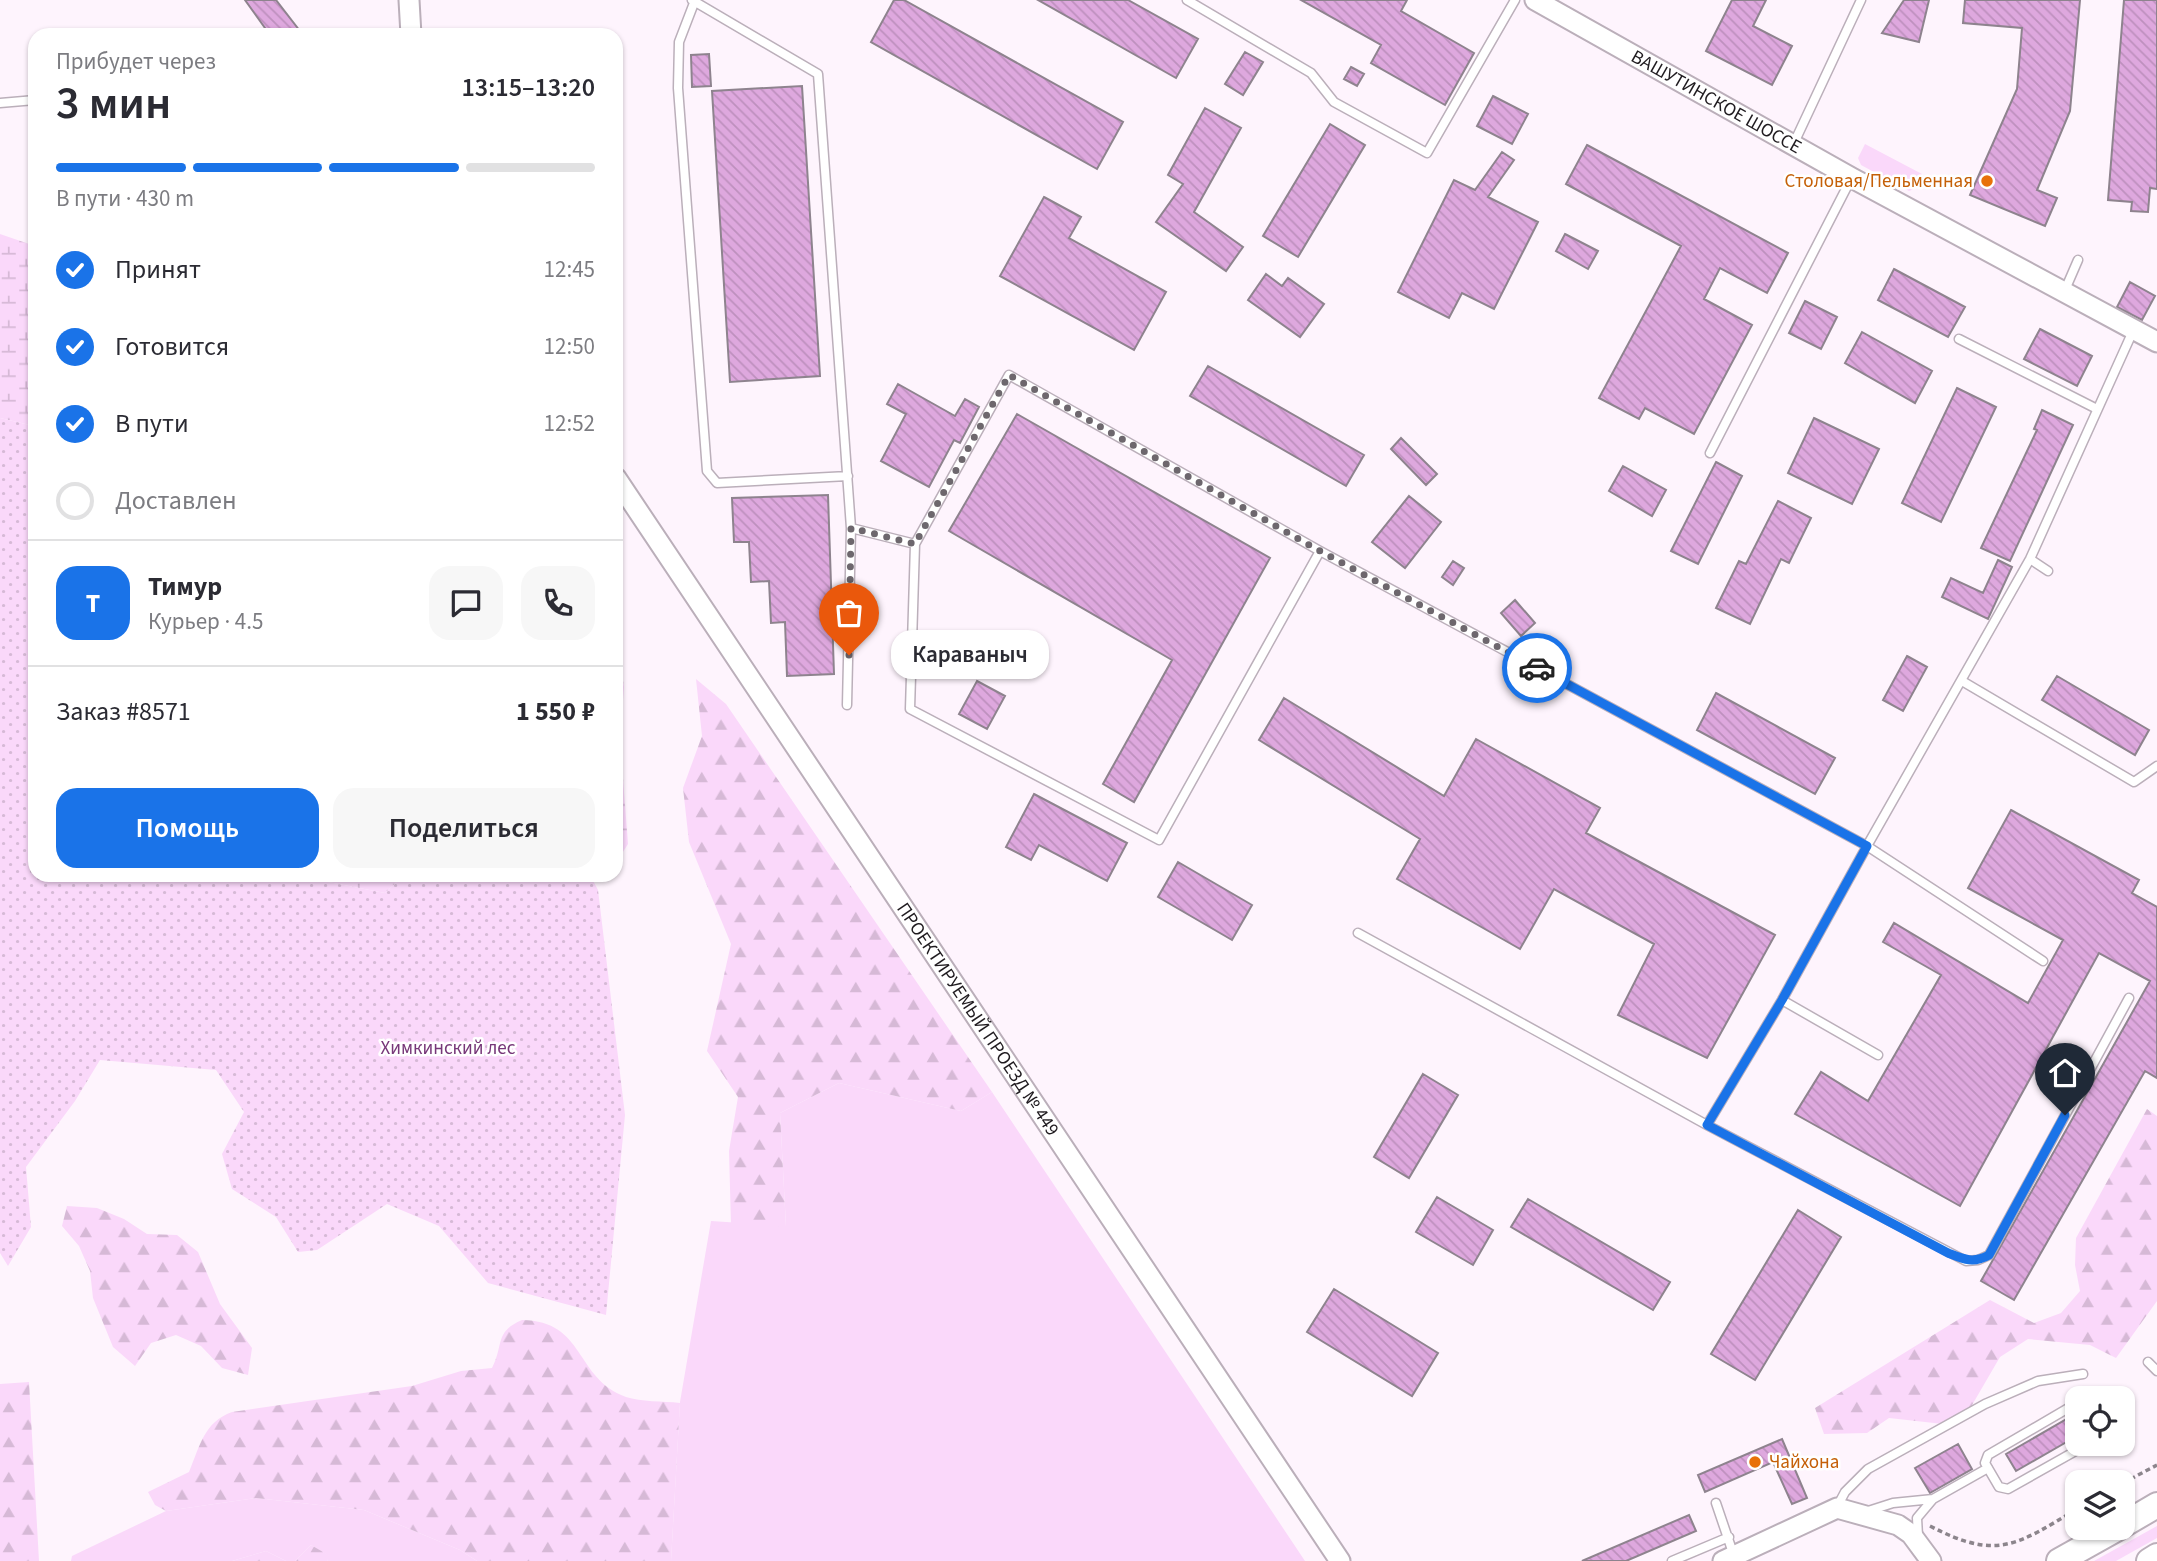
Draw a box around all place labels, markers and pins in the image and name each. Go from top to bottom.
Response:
place label: Столовая/Пельменная [1785,168,1973,195]
marker: Столовая/Пельменная [1979,173,1995,189]
pin [819,583,879,655]
callout: Караваныч [891,630,1048,680]
pin [2035,1043,2095,1115]
place label: Чайхона [1769,1449,1839,1476]
marker: Чайхона [1747,1454,1763,1470]

